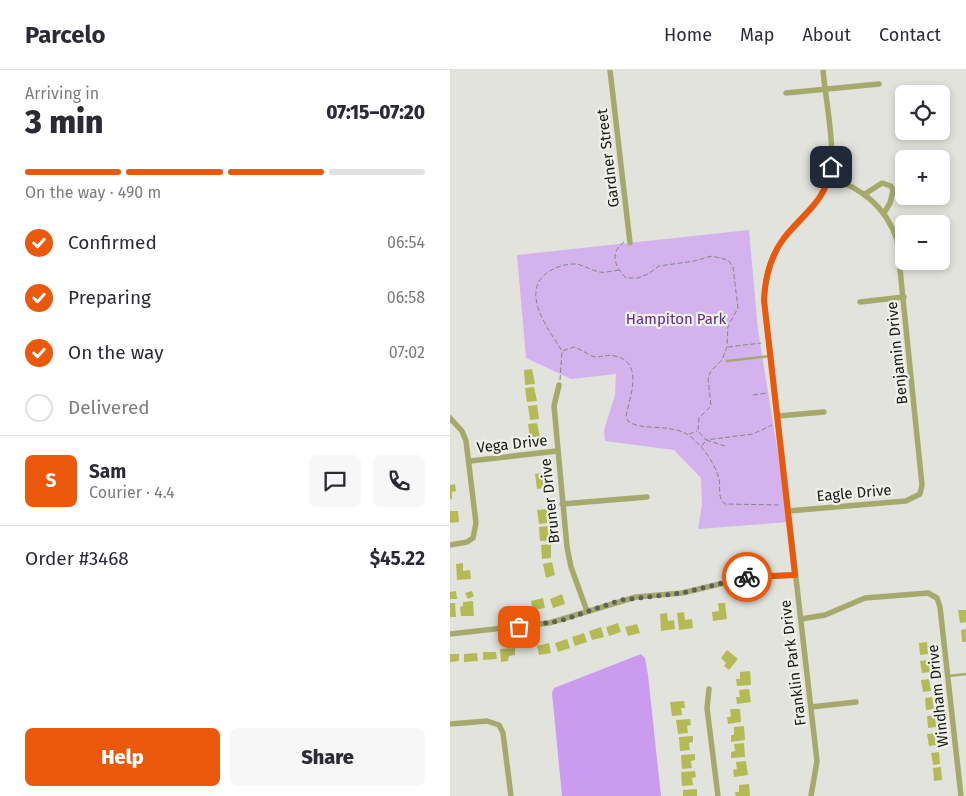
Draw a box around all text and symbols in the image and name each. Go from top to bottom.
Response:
text: Parcelo [25,21,106,49]
text: Home [664,24,712,46]
text: Map [740,24,774,46]
text: About [802,24,851,46]
text: Contact [879,24,941,46]
text: Arriving in [25,84,99,103]
map controls [895,85,950,270]
button: locate [895,85,950,140]
text: 07:15–07:20 [326,101,425,124]
text: 3 min [25,103,103,141]
street label: Gardner Street [593,107,623,208]
pin [810,146,852,188]
button: + [895,150,950,205]
icon: home [817,153,845,181]
text: On the way · 490 m [25,183,161,202]
button: − [895,215,950,270]
icon: check [25,229,53,257]
text: Confirmed [68,231,157,254]
text: 06:54 [387,233,425,252]
icon: check [25,284,53,312]
text: Preparing [68,286,151,309]
text: 06:58 [387,288,425,307]
street label: Benjamin Drive [883,301,911,405]
park label: Hampiton Park [626,310,727,328]
icon: check [25,339,53,367]
text: On the way [68,341,164,364]
text: 07:02 [389,343,425,362]
text: Delivered [68,396,150,419]
street label: Vega Drive [476,431,548,457]
button: chat [309,455,361,507]
button: phone [373,455,425,507]
street label: Bruner Drive [537,458,563,544]
text: Sam [89,460,126,483]
text: S [46,469,56,492]
street label: Eagle Drive [816,481,892,505]
text: Courier · 4.4 [89,483,175,502]
text: Order #3468 [25,547,129,570]
text: $45.22 [370,547,425,570]
courier [722,552,772,602]
icon: bike [733,563,761,591]
street label: Franklin Park Drive [776,599,810,727]
pin [498,606,540,648]
icon: bag [505,613,533,641]
street label: Windham Drive [924,644,952,748]
button: Help [25,728,220,786]
button: Share [230,728,425,786]

